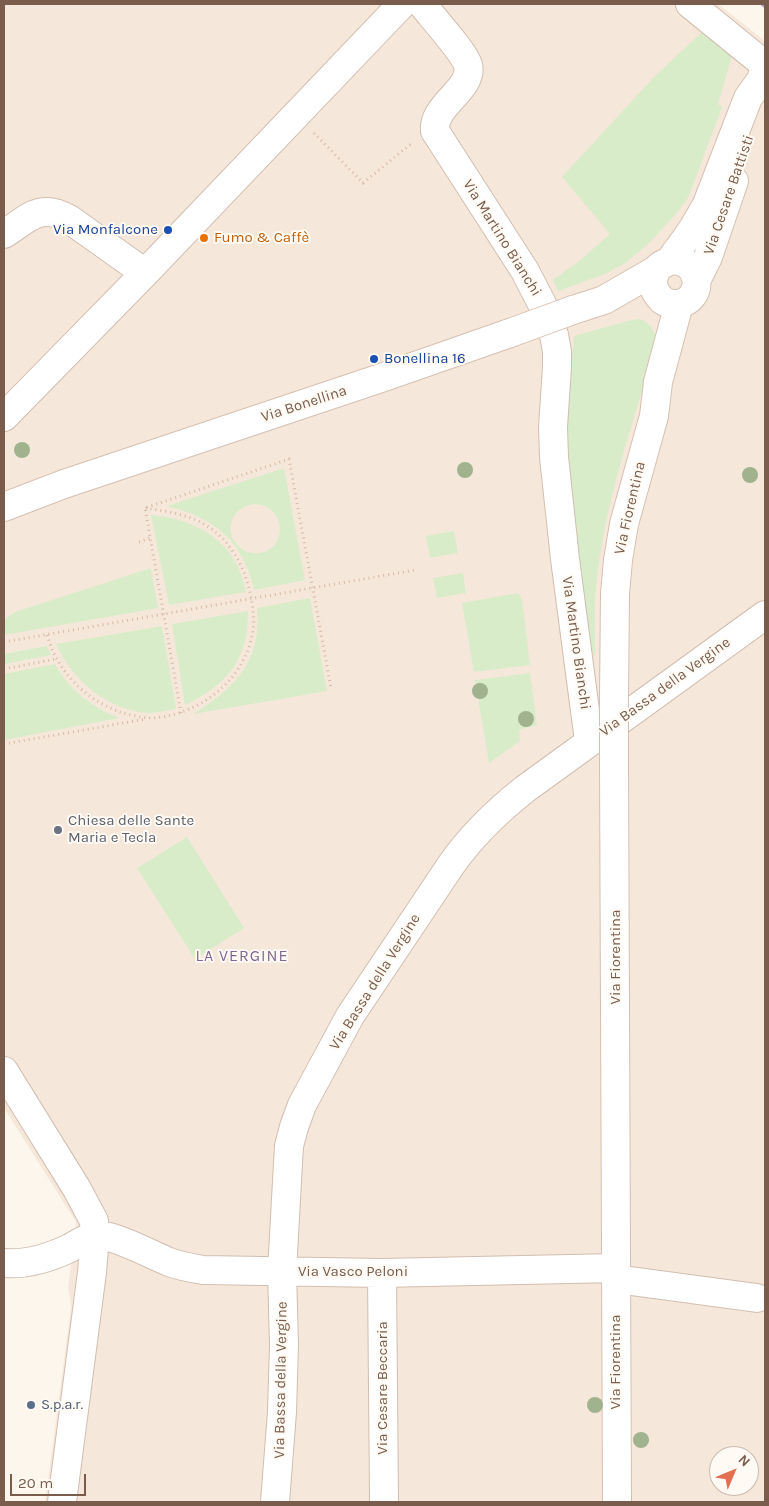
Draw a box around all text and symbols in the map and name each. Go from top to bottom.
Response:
street label: Via Cesare Battisti [700,133,758,257]
street label: Via Martino Bianchi [459,176,545,300]
place label: Via Monfalcone [53,221,158,239]
marker: Via Monfalcone [162,224,174,236]
place label: Fumo & Caffè [214,229,309,247]
marker: Fumo & Caffè [198,232,210,244]
place label: Bonellina 16 [384,350,466,368]
marker: Bonellina 16 [368,353,380,365]
street label: Via Bonellina [259,382,349,426]
street label: Via Fiorentina [611,460,649,556]
street label: Via Martino Bianchi [558,575,594,711]
street label: Via Bassa della Vergine [596,634,734,740]
place label: Chiesa delle Sante Maria e Tecla [68,812,194,847]
marker: Chiesa delle Sante Maria e Tecla [52,824,64,836]
street label: Via Fiorentina [607,910,625,1004]
street label: Via Bassa della Vergine [326,911,424,1053]
district label: LA VERGINE [194,946,290,966]
street label: Via Vasco Peloni [298,1263,408,1281]
street label: Via Bassa della Vergine [271,1301,291,1459]
street label: Via Fiorentina [607,1315,625,1409]
street label: Via Cesare Beccaria [374,1321,392,1455]
place label: S.p.a.r. [41,1396,83,1414]
marker: S.p.a.r. [25,1399,37,1411]
north arrow [709,1446,759,1496]
text: N [735,1451,754,1470]
scale bar [12,1464,89,1496]
text: 20 m [18,1474,53,1492]

